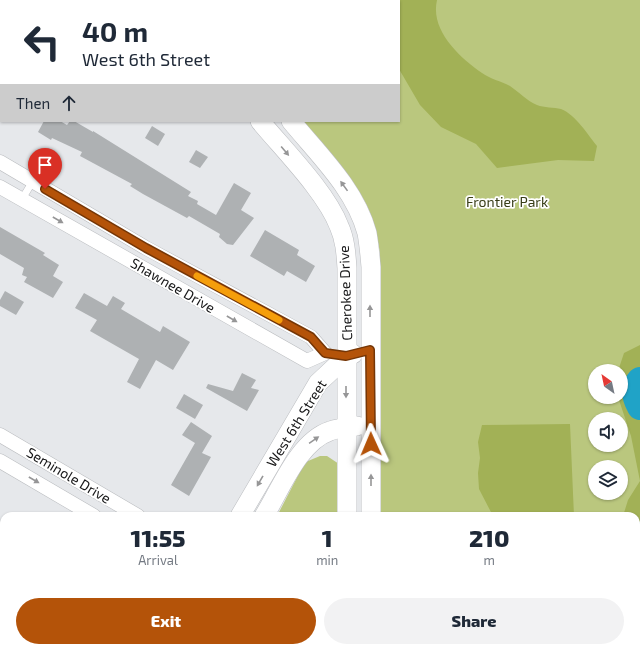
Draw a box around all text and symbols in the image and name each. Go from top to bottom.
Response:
text: 40 m [82,14,148,48]
icon: left [16,16,68,68]
text: West 6th Street [82,48,210,70]
icon: ahead [58,92,80,114]
text: Then [16,94,50,112]
one-way arrow [280,146,289,156]
pin [28,148,62,189]
icon: arrive [34,154,56,176]
one-way arrow [340,181,348,192]
park label: Frontier Park [466,193,548,210]
one-way arrow [52,217,64,224]
street label: Cherokee Drive [335,245,355,341]
street label: Shawnee Drive [128,254,218,316]
one-way arrow [367,304,373,317]
one-way arrow [226,316,238,322]
north arrow [588,364,628,404]
map controls [588,364,628,500]
street label: West 6th Street [262,376,330,470]
one-way arrow [343,386,349,399]
button: sound [588,412,628,452]
position arrow [350,423,392,465]
one-way arrow [309,436,320,444]
street label: Seminole Drive [24,443,114,507]
button: layers [588,460,628,500]
one-way arrow [368,473,374,486]
one-way arrow [257,475,264,487]
one-way arrow [28,477,40,484]
text: 11:55 [131,523,186,552]
text: 1 [322,523,333,552]
text: 210 [469,523,509,552]
text: Arrival [138,552,178,568]
text: min [316,552,338,568]
text: m [483,552,495,568]
button: Exit [16,598,316,644]
button: Share [324,598,624,644]

